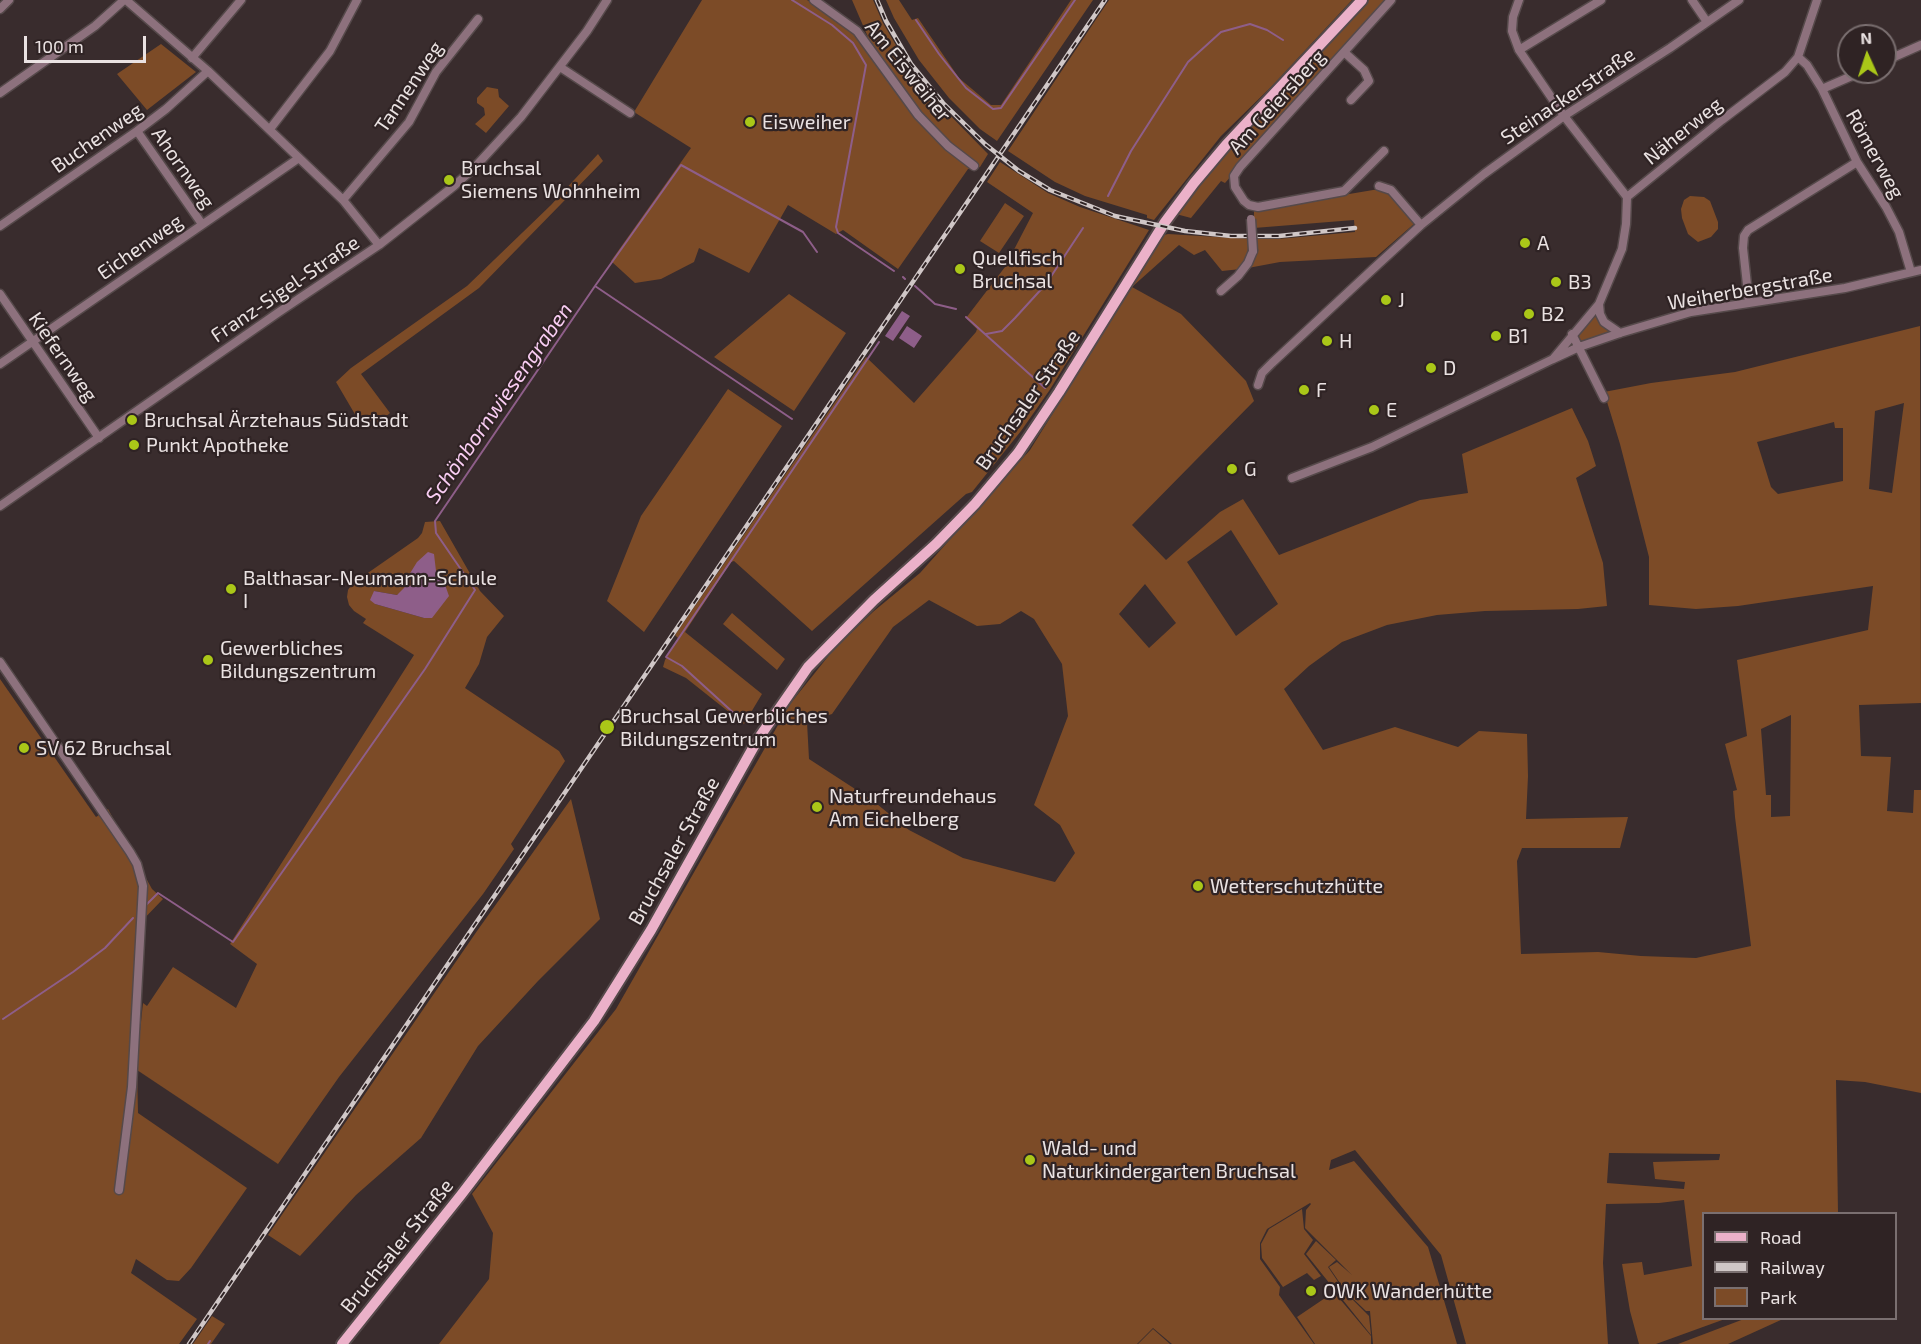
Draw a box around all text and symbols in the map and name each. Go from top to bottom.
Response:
street label: Am Eisweiher [860,16,956,126]
scale bar [27,24,148,62]
north arrow [1837,24,1897,84]
text: N [1860,28,1872,47]
text: 100 m [35,35,84,57]
street label: Tannenweg [370,37,448,137]
street label: Steinackerstraße [1496,42,1640,150]
street label: Am Geiersberg [1224,45,1330,159]
street label: Näherweg [1639,92,1727,170]
street label: Buchenweg [47,98,147,178]
street label: Römerweg [1841,105,1909,203]
place label: Eisweiher [762,110,851,134]
marker: Eisweiher [743,115,757,129]
street label: Ahornweg [146,123,220,213]
place label: Bruchsal Siemens Wohnheim [461,156,640,203]
marker: Bruchsal Siemens Wohnheim [442,173,456,187]
street label: Eichenweg [93,209,187,285]
street label: Franz-Sigel-Straße [206,230,364,348]
place label: A [1537,231,1549,255]
marker: A [1518,236,1532,250]
place label: Quellfisch Bruchsal [972,246,1063,293]
marker: Quellfisch Bruchsal [953,262,967,276]
street label: Weiherbergstraße [1666,263,1834,315]
place label: B3 [1568,270,1592,294]
marker: B3 [1549,275,1563,289]
place label: J [1398,288,1405,312]
marker: J [1379,293,1393,307]
water label: Schönbornwiesengraben [420,298,578,508]
place label: B2 [1541,302,1565,326]
marker: B2 [1522,307,1536,321]
street label: Kiefernweg [23,308,103,406]
place label: B1 [1508,324,1528,348]
street label: Bruchsaler Straße [971,325,1085,475]
place label: H [1339,329,1352,353]
marker: B1 [1489,329,1503,343]
marker: H [1320,334,1334,348]
place label: D [1443,356,1456,380]
marker: D [1424,361,1438,375]
place label: F [1316,378,1327,402]
marker: F [1297,383,1311,397]
place label: E [1386,398,1397,422]
marker: E [1367,403,1381,417]
place label: Bruchsal Ärztehaus Südstadt [144,408,408,432]
marker: Bruchsal Ärztehaus Südstadt [125,413,139,427]
place label: Punkt Apotheke [146,433,289,457]
marker: Punkt Apotheke [127,438,141,452]
place label: G [1244,457,1257,481]
marker: G [1225,462,1239,476]
place label: Balthasar-Neumann-Schule I [243,566,497,613]
marker: Balthasar-Neumann-Schule I [224,582,238,596]
place label: Gewerbliches Bildungszentrum [220,636,376,683]
marker: Gewerbliches Bildungszentrum [201,653,215,667]
place label: Bruchsal Gewerbliches Bildungszentrum [620,704,828,751]
marker: Bruchsal Gewerbliches Bildungszentrum [598,718,616,736]
place label: SV 62 Bruchsal [36,736,171,760]
marker: SV 62 Bruchsal [17,741,31,755]
street label: Bruchsaler Straße [623,773,725,929]
place label: Naturfreundehaus Am Eichelberg [829,784,997,831]
marker: Naturfreundehaus Am Eichelberg [810,800,824,814]
place label: Wetterschutzhütte [1210,874,1383,898]
marker: Wetterschutzhütte [1191,879,1205,893]
place label: Wald- und Naturkindergarten Bruchsal [1042,1136,1296,1183]
marker: Wald- und Naturkindergarten Bruchsal [1023,1153,1037,1167]
street label: Bruchsaler Straße [336,1174,458,1318]
legend [1702,1212,1897,1320]
text: Road [1760,1226,1801,1248]
text: Railway [1760,1256,1825,1278]
place label: OWK Wanderhütte [1323,1279,1492,1303]
marker: OWK Wanderhütte [1304,1284,1318,1298]
text: Park [1760,1286,1797,1308]

